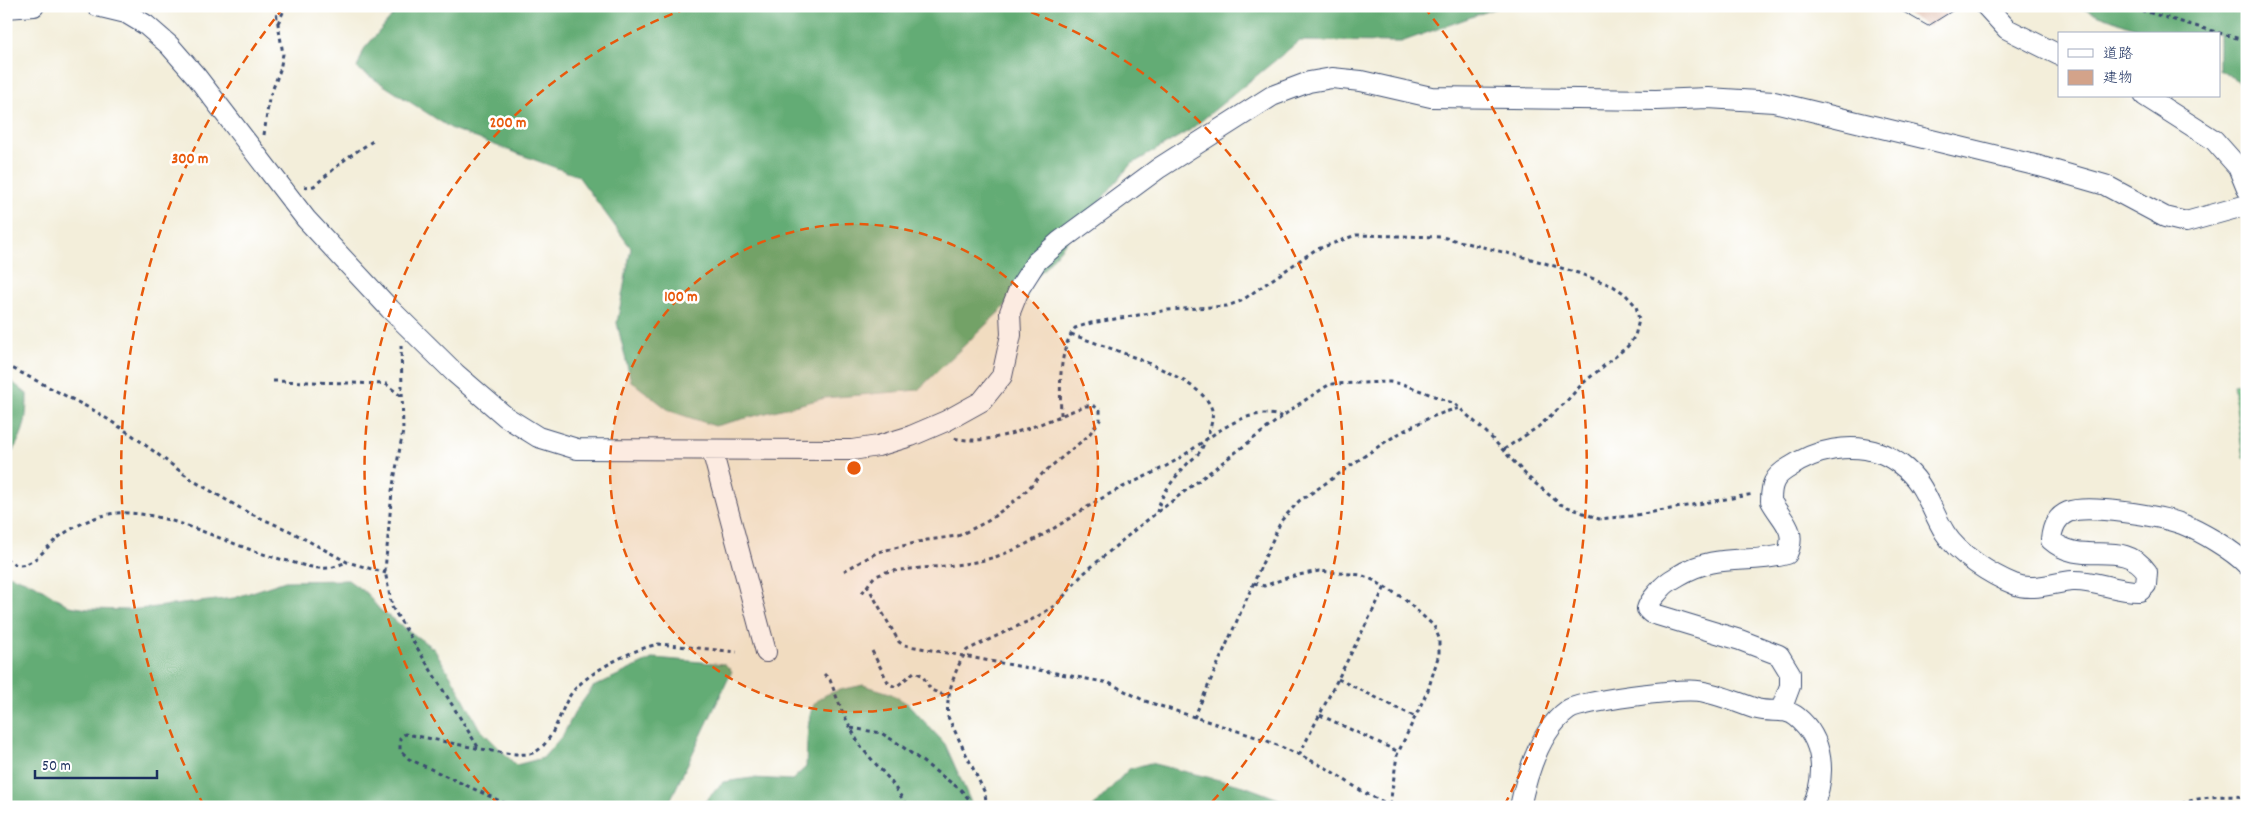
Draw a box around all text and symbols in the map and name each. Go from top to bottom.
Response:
legend [2058,32,2220,98]
text: 道路 [2103,44,2133,66]
text: 建物 [2103,68,2133,90]
text: 200 m [490,113,526,135]
text: 300 m [172,149,208,171]
text: 100 m [664,287,698,309]
centre of rings [845,459,863,477]
scale bar [35,748,158,780]
text: 50 m [42,756,71,778]

